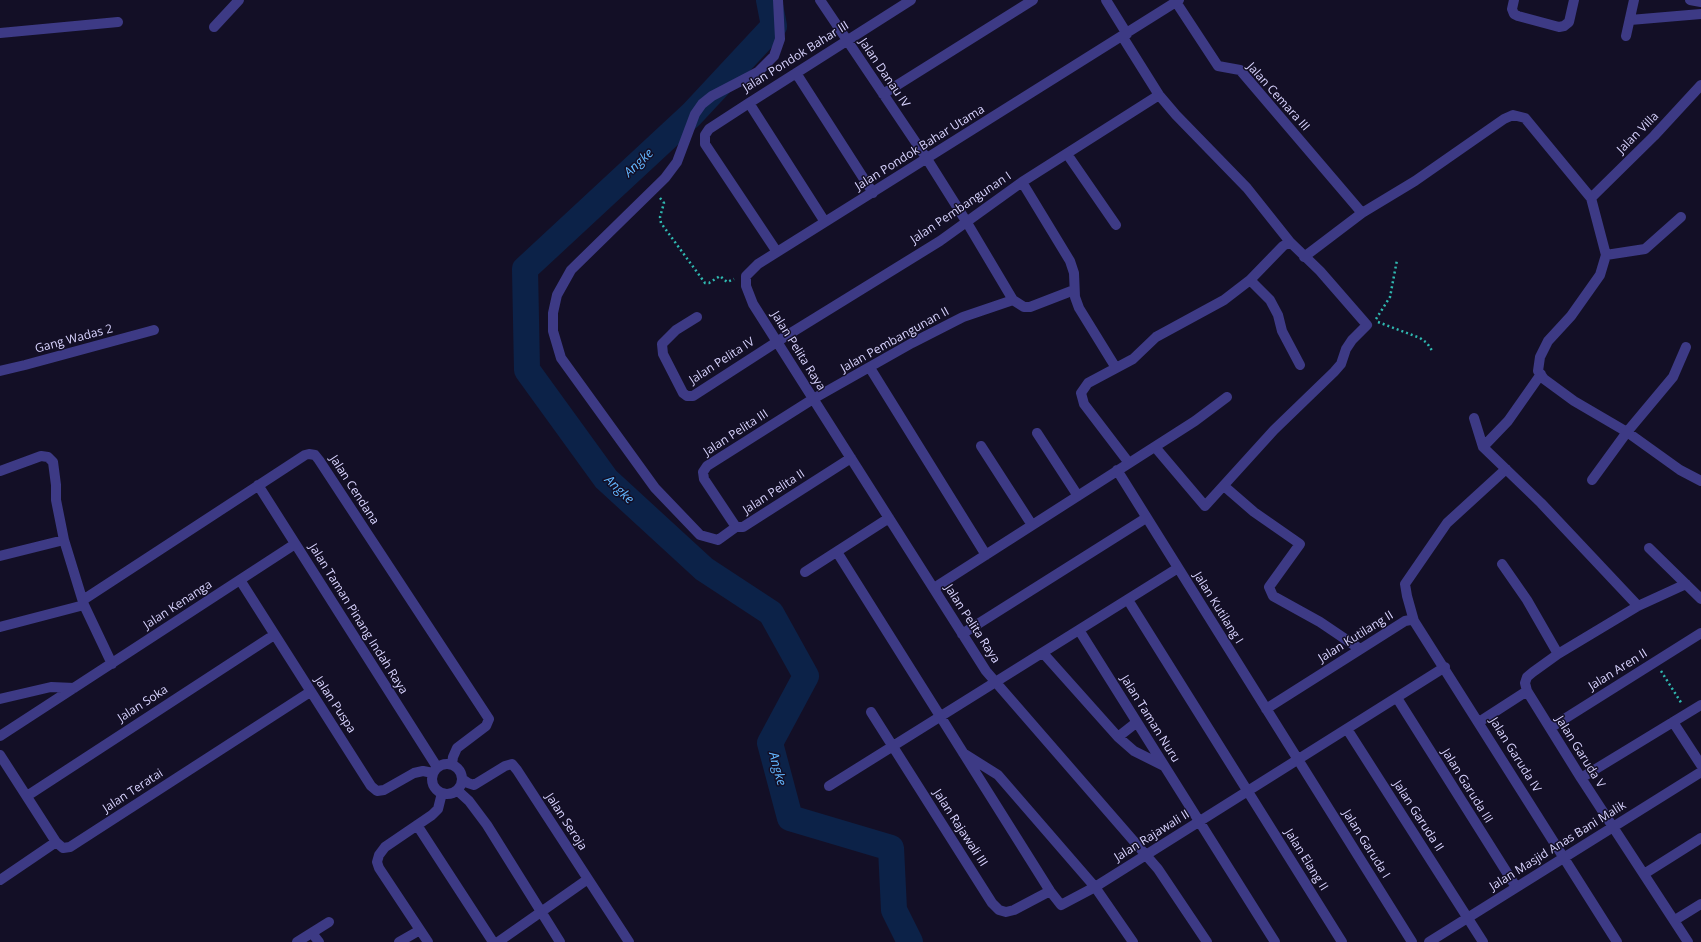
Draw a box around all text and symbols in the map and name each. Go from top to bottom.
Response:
street label: Jalan Pondok Bahar III [740,18,852,96]
street label: Jalan Danau IV [856,36,912,110]
street label: Jalan Cemara III [1244,60,1312,134]
street label: Jalan Pondok Bahar Utama [853,102,987,194]
street label: Jalan Villa [1614,109,1662,157]
water label: Angke [621,146,657,180]
street label: Jalan Pembangunan I [908,169,1014,247]
street label: Jalan Pembangunan II [838,304,952,376]
street label: Jalan Pelita Raya [768,309,828,393]
street label: Gang Wadas 2 [34,322,114,356]
street label: Jalan Pelita IV [687,335,757,387]
street label: Jalan Pelita III [701,407,771,459]
street label: Jalan Cendana [326,453,382,527]
street label: Jalan Pelita II [740,467,808,517]
water label: Angke [601,472,637,508]
street label: Jalan Taman Pinang Indah Raya [306,541,410,697]
street label: Jalan Kutilang I [1190,569,1246,647]
street label: Jalan Kenanga [141,578,215,632]
street label: Jalan Pelita Raya [941,582,1003,666]
street label: Jalan Kutilang II [1316,608,1396,666]
street label: Jalan Aren II [1586,646,1650,694]
street label: Jalan Taman Nuru [1117,673,1183,765]
street label: Jalan Puspa [311,674,359,736]
street label: Jalan Soka [115,682,171,726]
street label: Jalan Garuda V [1552,713,1608,791]
street label: Jalan Garuda IV [1486,715,1544,795]
street label: Jalan Garuda III [1438,746,1496,826]
water label: Angke [765,750,789,788]
street label: Jalan Teratai [100,766,166,816]
street label: Jalan Garuda II [1390,778,1446,854]
street label: Jalan Rajawali III [930,787,990,869]
street label: Jalan Seroja [542,791,590,853]
street label: Jalan Masjid Anas Bani Malik [1487,798,1629,894]
street label: Jalan Rajawali II [1112,807,1192,865]
street label: Jalan Garuda I [1339,807,1393,881]
street label: Jalan Elang II [1281,826,1331,894]

